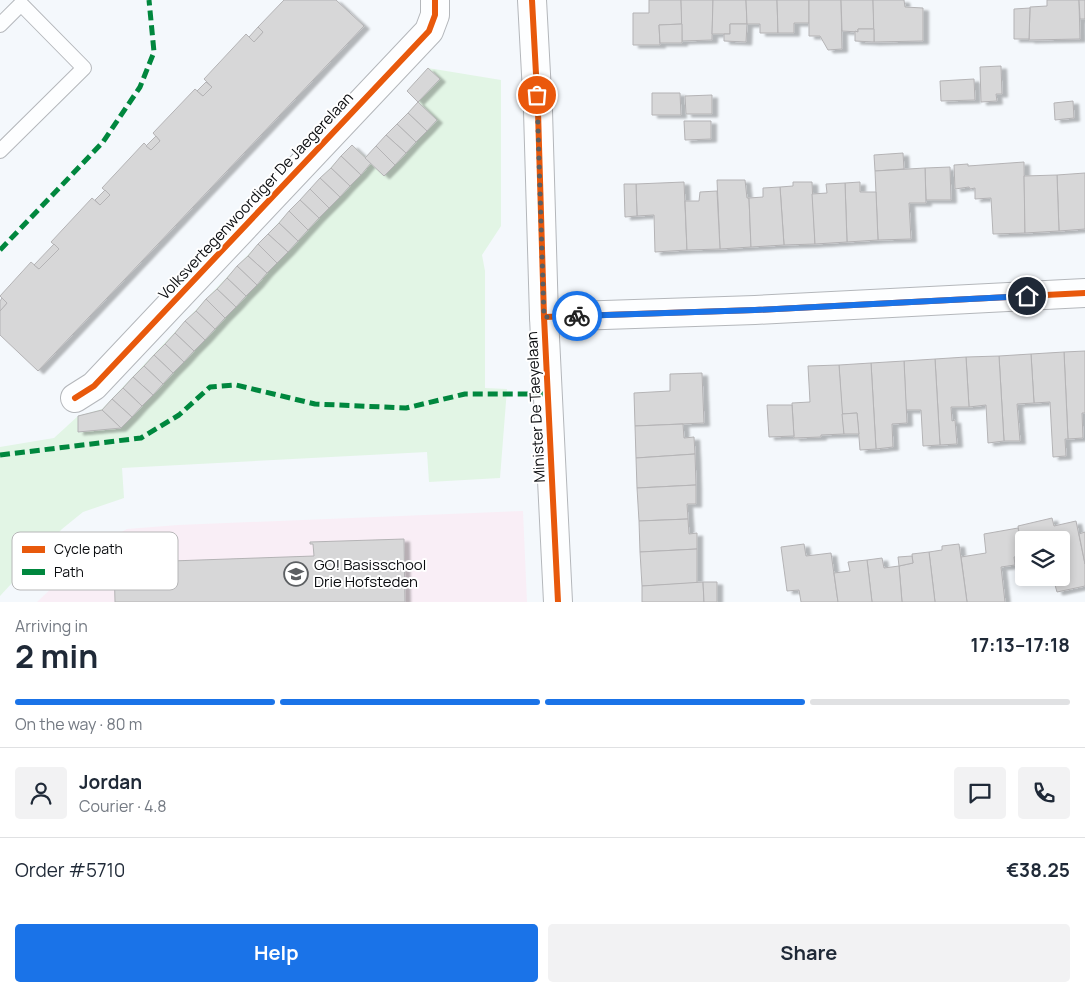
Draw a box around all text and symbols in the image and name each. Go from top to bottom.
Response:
pin [516,74,558,116]
icon: bag [523,81,551,109]
street label: Volksvertegenwoordiger De Jaegerelaan [153,87,358,304]
pin [1006,275,1048,317]
icon: home [1013,282,1041,310]
courier [552,291,602,341]
icon: bike [563,302,591,330]
street label: Minister De Taeyelaan [521,331,550,483]
map controls [1015,531,1070,586]
button: layers [1015,531,1070,586]
legend [12,532,178,590]
text: Cycle path [54,539,123,558]
place label: GO! Basisschool Drie Hofsteden [314,554,426,592]
school or university icon: GO! Basisschool Drie Hofsteden [283,561,309,587]
text: Path [54,562,84,581]
text: Arriving in [15,615,88,637]
text: 17:13–17:18 [971,632,1070,658]
text: 2 min [15,634,98,678]
text: On the way · 80 m [15,713,142,735]
button: person [15,767,67,819]
button: chat [954,767,1006,819]
button: phone [1018,767,1070,819]
text: Jordan [79,769,142,795]
text: Courier · 4.8 [79,795,167,817]
text: Order #5710 [15,857,125,883]
text: €38.25 [1006,857,1070,883]
button: Help [15,924,538,982]
button: Share [548,924,1070,982]

